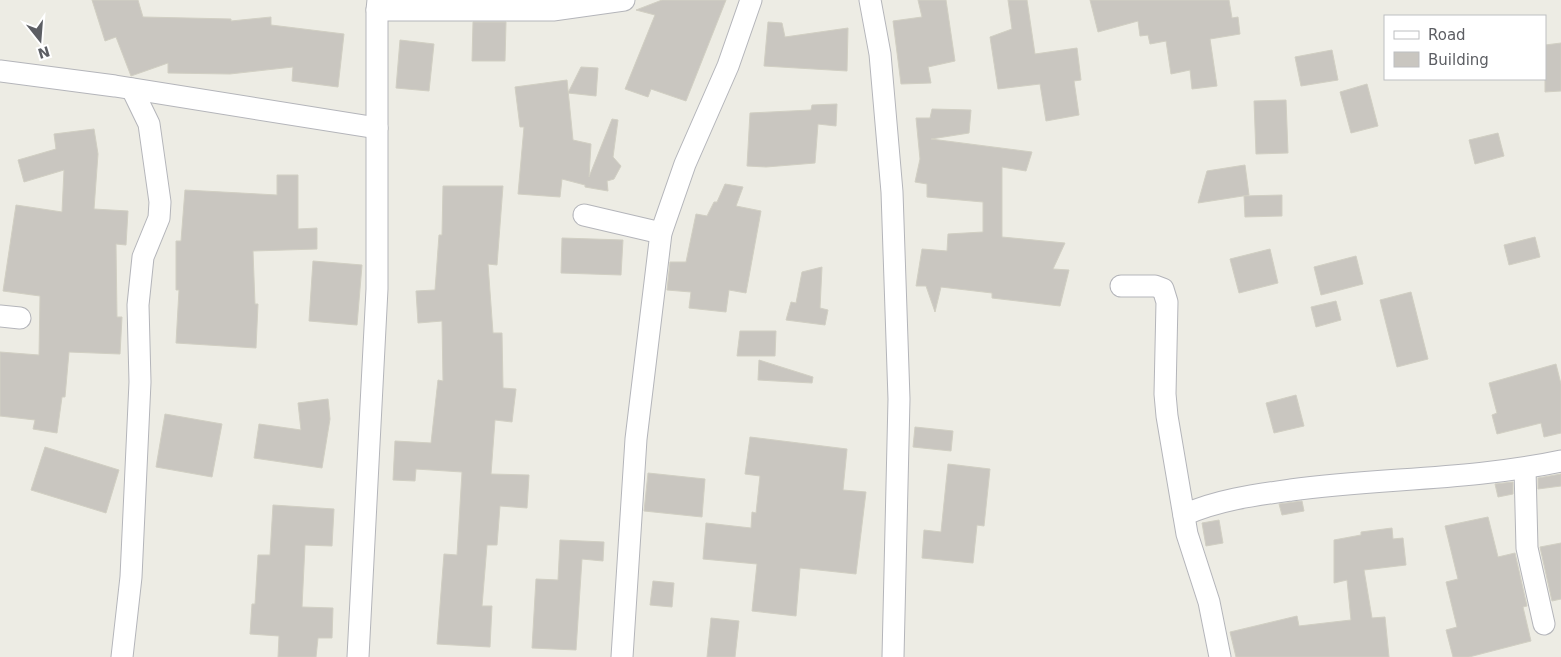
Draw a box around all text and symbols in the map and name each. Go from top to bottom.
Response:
north arrow [15,15,65,65]
legend [1384,15,1546,80]
text: Road [1428,26,1466,44]
text: N [36,43,52,62]
text: Building [1428,51,1489,69]

